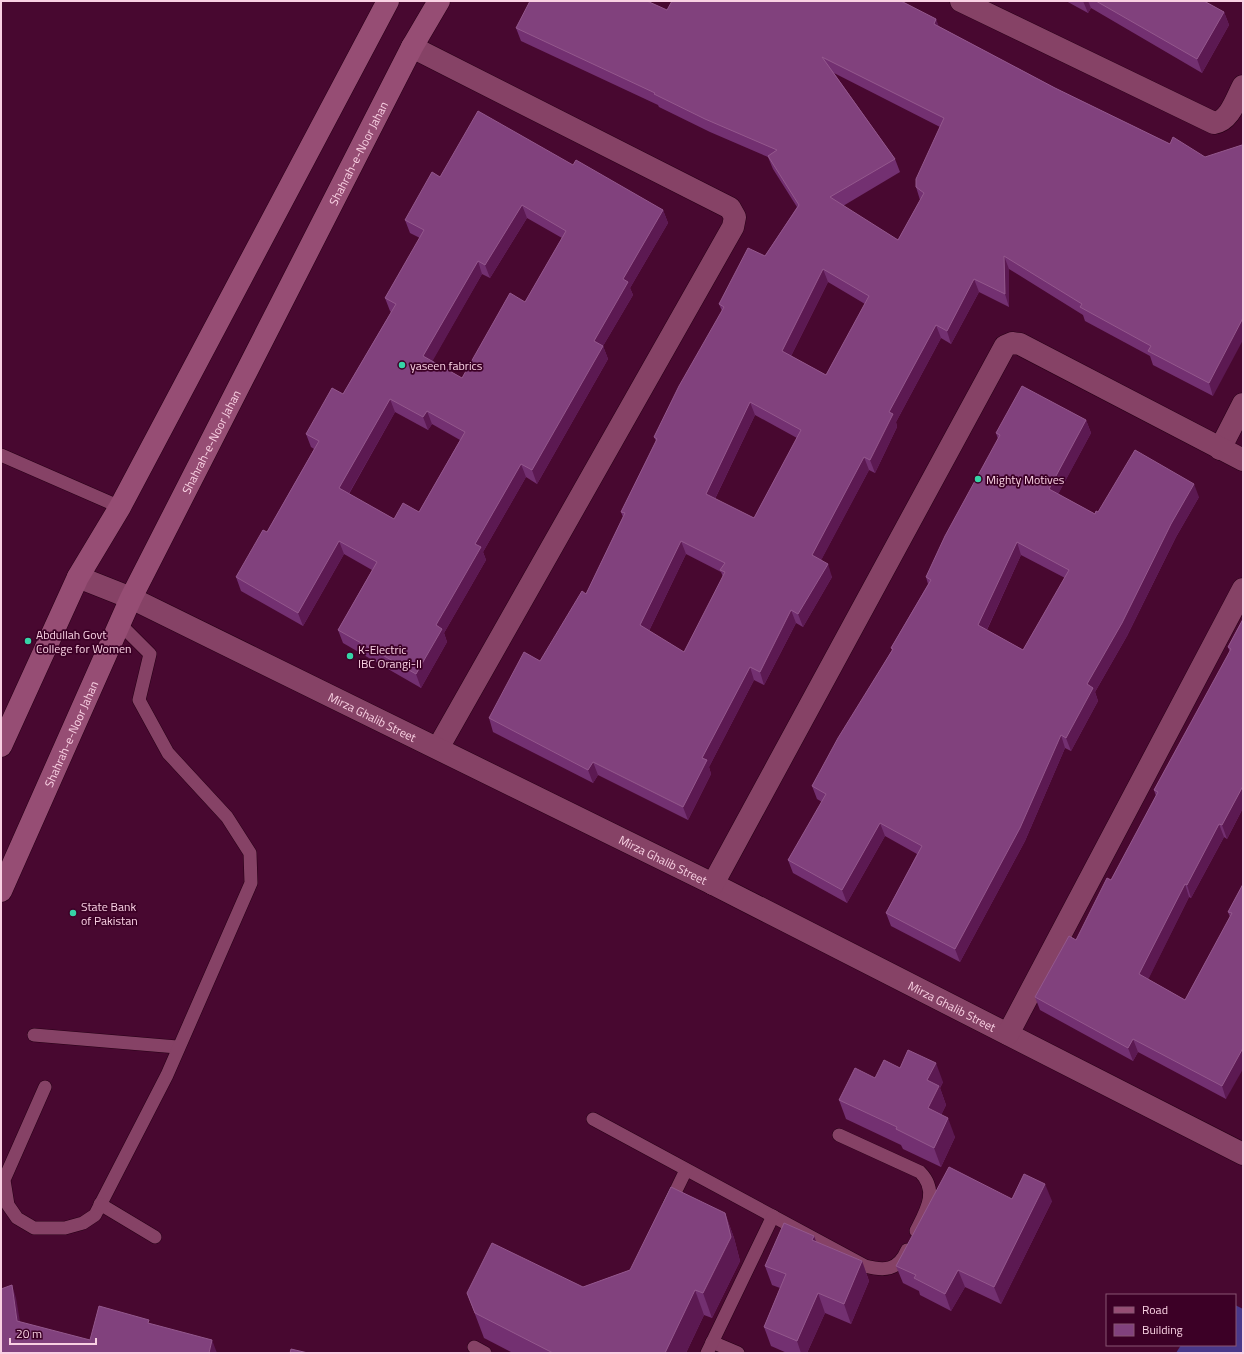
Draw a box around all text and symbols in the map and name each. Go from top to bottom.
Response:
street label: Shahrah-e-Noor Jahan [323,98,392,208]
place label: yaseen fabrics [410,356,483,375]
marker: yaseen fabrics [397,360,407,370]
street label: Shahrah-e-Noor Jahan [176,386,245,497]
place label: Mighty Motives [986,470,1065,489]
marker: Mighty Motives [973,474,983,484]
place label: Abdullah Govt College for Women [36,625,131,658]
marker: Abdullah Govt College for Women [23,636,33,646]
place label: K-Electric IBC Orangi-II [358,640,422,673]
marker: K-Electric IBC Orangi-II [345,651,355,661]
street label: Shahrah-e-Noor Jahan [39,678,103,790]
street label: Mirza Ghalib Street [325,687,420,747]
street label: Mirza Ghalib Street [616,830,711,890]
place label: State Bank of Pakistan [81,897,138,930]
marker: State Bank of Pakistan [68,908,78,918]
street label: Mirza Ghalib Street [905,976,1000,1037]
legend [1106,1294,1236,1346]
text: Road [1142,1300,1168,1319]
scale bar [10,1320,96,1346]
text: Building [1142,1320,1183,1339]
text: 20 m [16,1324,42,1343]

